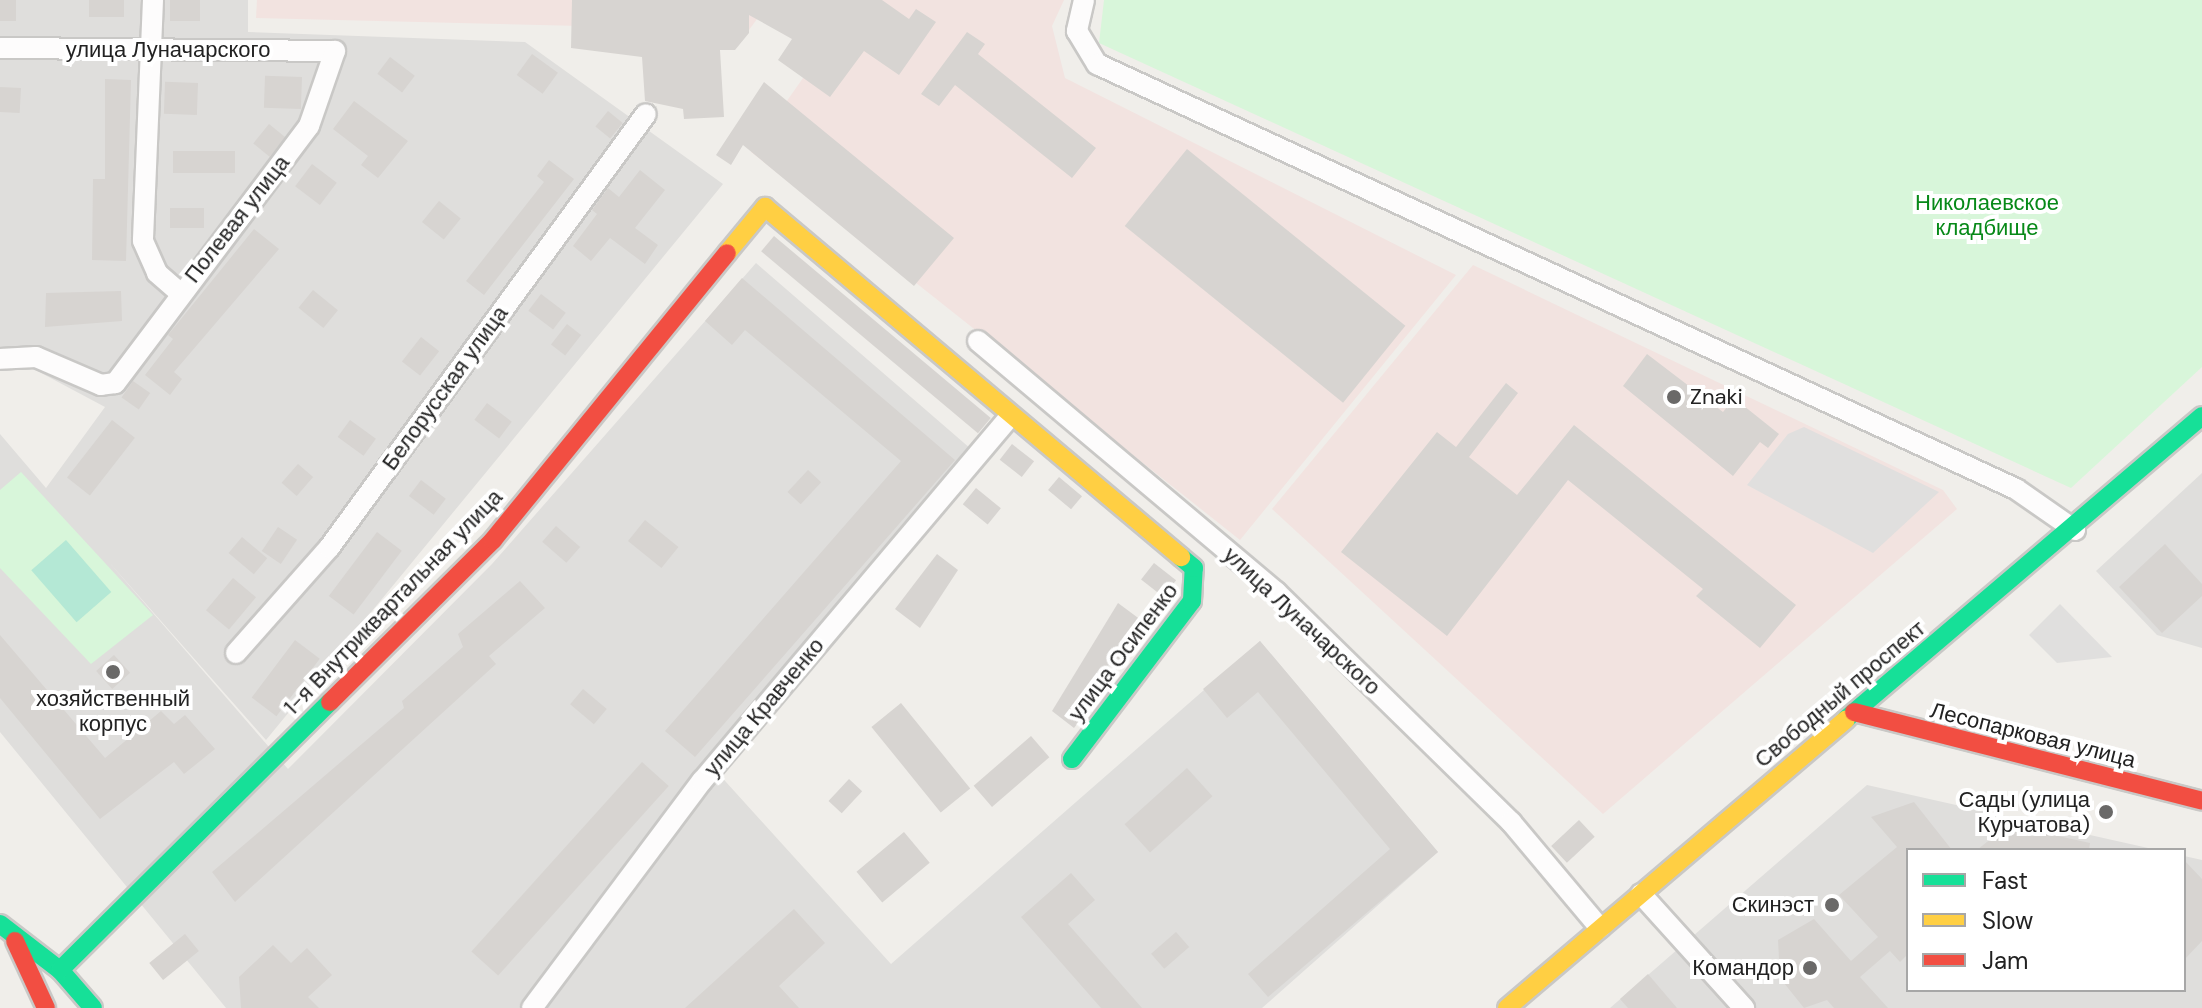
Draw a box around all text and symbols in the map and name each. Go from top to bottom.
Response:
street label: улица Луначарского [66,37,270,63]
street label: Полевая улица [179,150,295,288]
park label: Николаевское кладбище [1915,189,2059,240]
street label: Белорусская улица [377,301,513,475]
place label: Znaki [1690,384,1743,410]
marker: Znaki [1665,388,1683,406]
street label: 1-я Внутриквартальная улица [278,484,508,720]
street label: улица Луначарского [1218,542,1386,700]
street label: улица Осипенко [1063,578,1183,726]
street label: Свободный проспект [1749,615,1931,773]
street label: улица Кравченко [699,633,829,781]
marker: хозяйственный корпус [104,663,122,681]
place label: хозяйственный корпус [36,685,190,736]
street label: Лесопарковая улица [1928,697,2138,773]
place label: Сады (улица Курчатова) [1958,786,2090,838]
marker: Сады (улица Курчатова) [2097,803,2115,821]
legend [1906,848,2186,992]
text: Fast [1982,865,2028,896]
place label: Скинэст [1732,892,1814,918]
marker: Скинэст [1821,894,1843,916]
text: Slow [1982,905,2033,936]
text: Jam [1982,945,2028,976]
place label: Командор [1692,955,1794,981]
marker: Командор [1801,959,1819,977]

